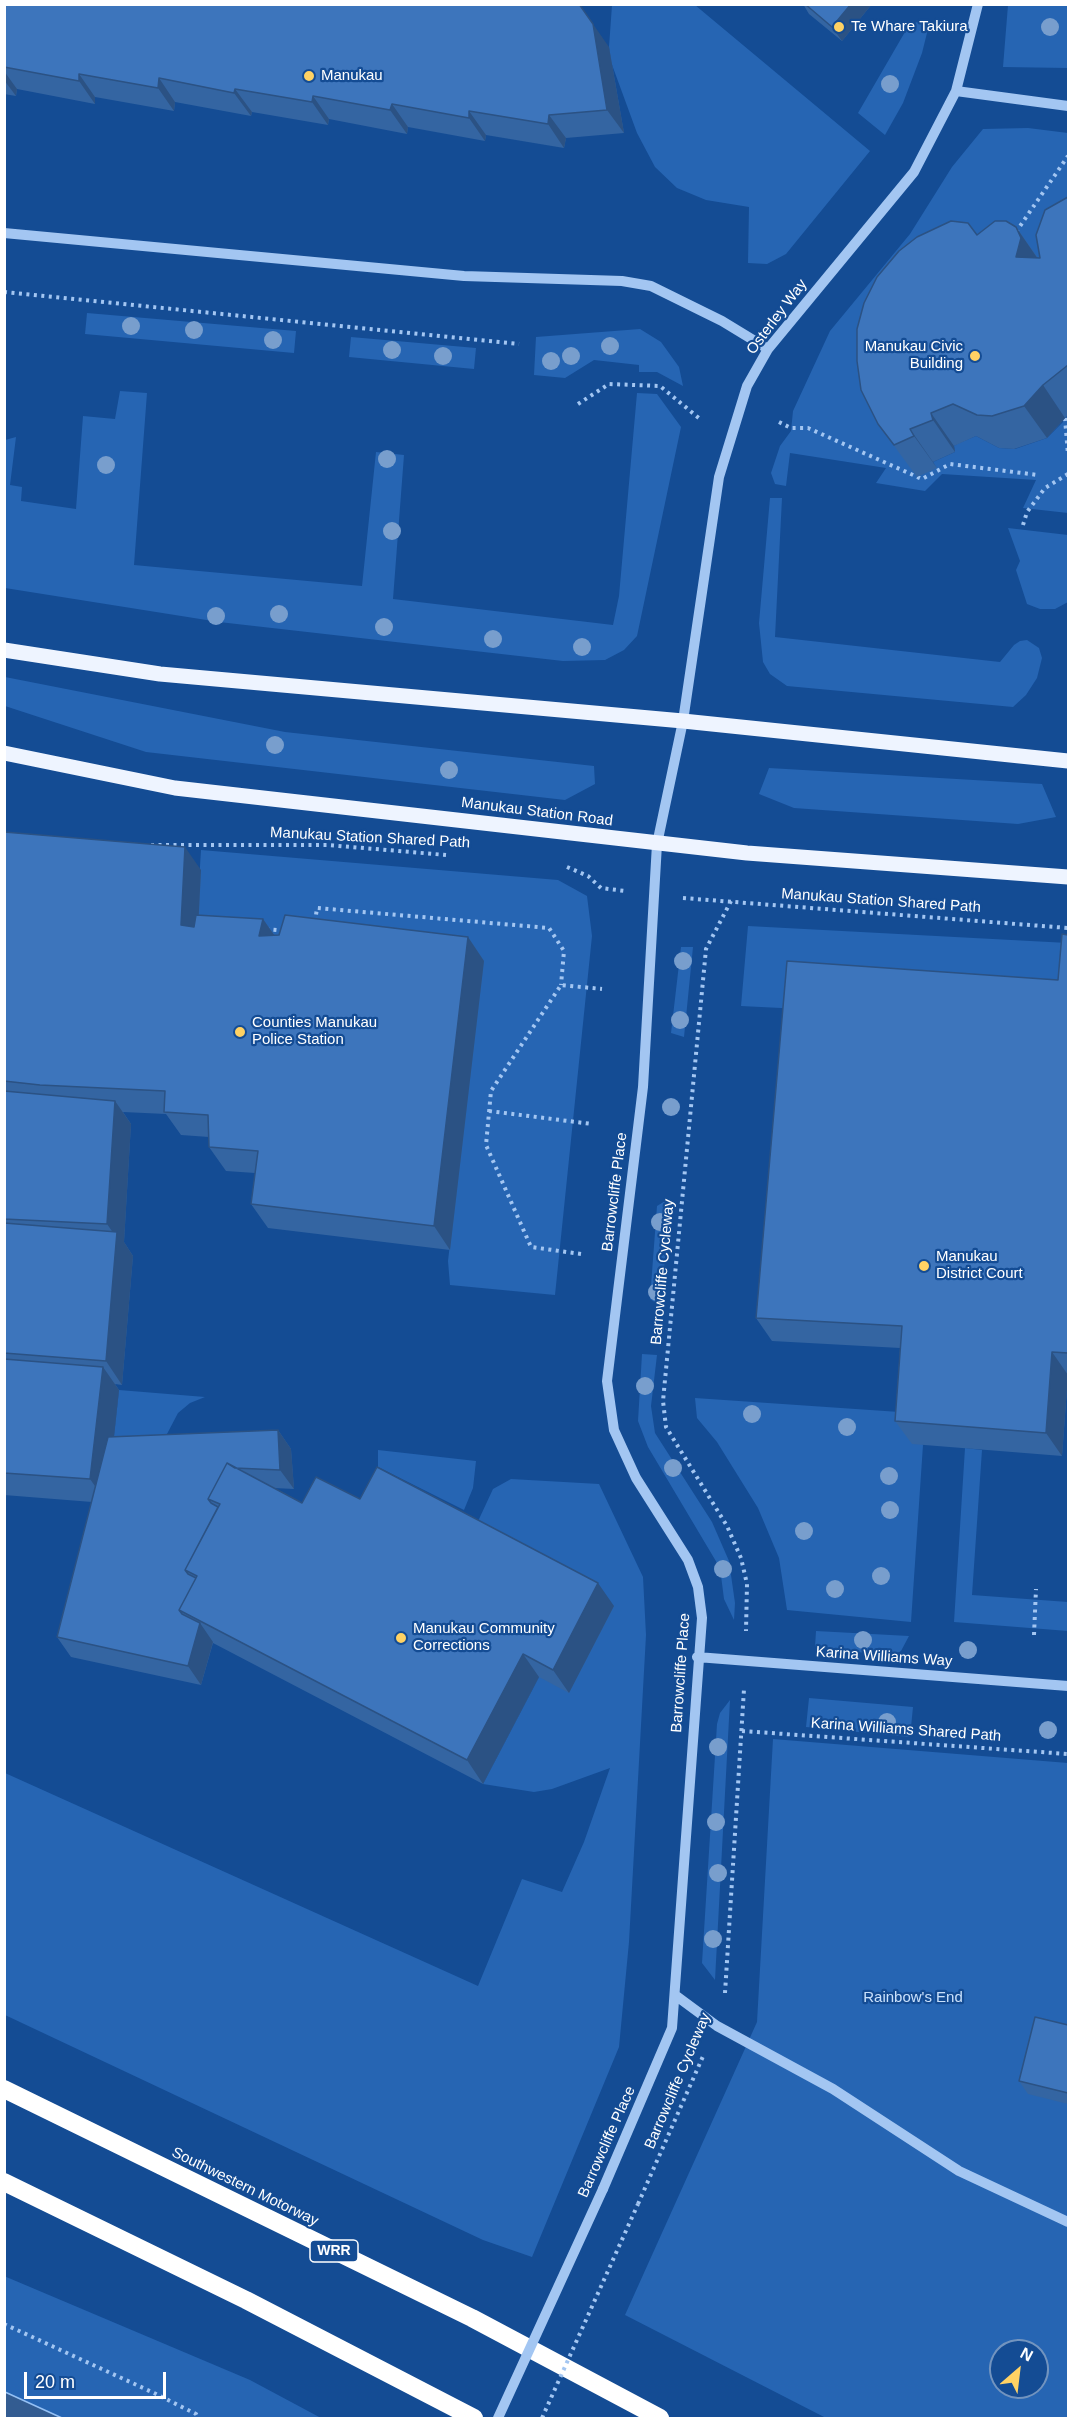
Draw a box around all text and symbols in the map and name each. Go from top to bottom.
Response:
place label: Te Whare Takiura [851,18,968,36]
marker: Te Whare Takiura [832,20,846,34]
place label: Manukau [321,67,383,85]
marker: Manukau [302,69,316,83]
street label: Osterley Way [743,276,811,358]
place label: Manukau Civic Building [865,338,963,373]
marker: Manukau Civic Building [968,349,982,363]
street label: Manukau Station Road [460,794,614,830]
street label: Manukau Station Shared Path [270,824,470,852]
street label: Manukau Station Shared Path [781,885,981,917]
place label: Counties Manukau Police Station [252,1014,377,1049]
marker: Counties Manukau Police Station [233,1025,247,1039]
street label: Barrowcliffe Place [599,1131,631,1253]
street label: Barrowcliffe Cycleway [648,1198,678,1346]
place label: Manukau District Court [936,1248,1023,1283]
marker: Manukau District Court [917,1259,931,1273]
street label: Barrowcliffe Place [668,1613,694,1733]
place label: Manukau Community Corrections [413,1620,555,1655]
marker: Manukau Community Corrections [394,1631,408,1645]
street label: Karina Williams Way [815,1643,953,1671]
street label: Karina Williams Shared Path [810,1714,1002,1746]
park label: Rainbow's End [863,1989,963,2007]
street label: Barrowcliffe Cycleway [641,2010,715,2152]
street label: Barrowcliffe Place [574,2084,640,2200]
street label: Southwestern Motorway [169,2144,321,2230]
road number: WRR [310,2240,358,2262]
north arrow [989,2339,1049,2399]
text: N [1018,2344,1036,2365]
scale bar [27,2360,170,2398]
text: 20 m [35,2372,75,2392]

